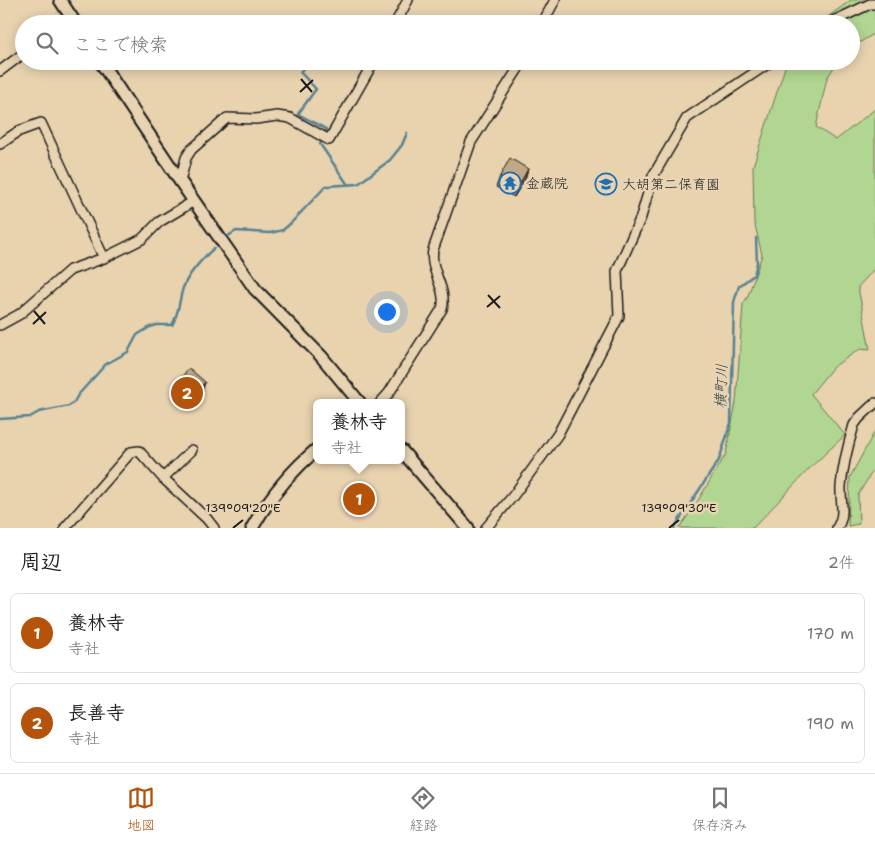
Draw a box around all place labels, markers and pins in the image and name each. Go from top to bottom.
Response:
temple icon: 金蔵院 [498,171,522,195]
school or university icon: 大胡第二保育園 [594,172,618,196]
place label: 金蔵院 [526,174,568,192]
place label: 大胡第二保育園 [622,175,720,193]
pin: 2 [171,374,203,412]
pin: 1 [343,480,375,518]

